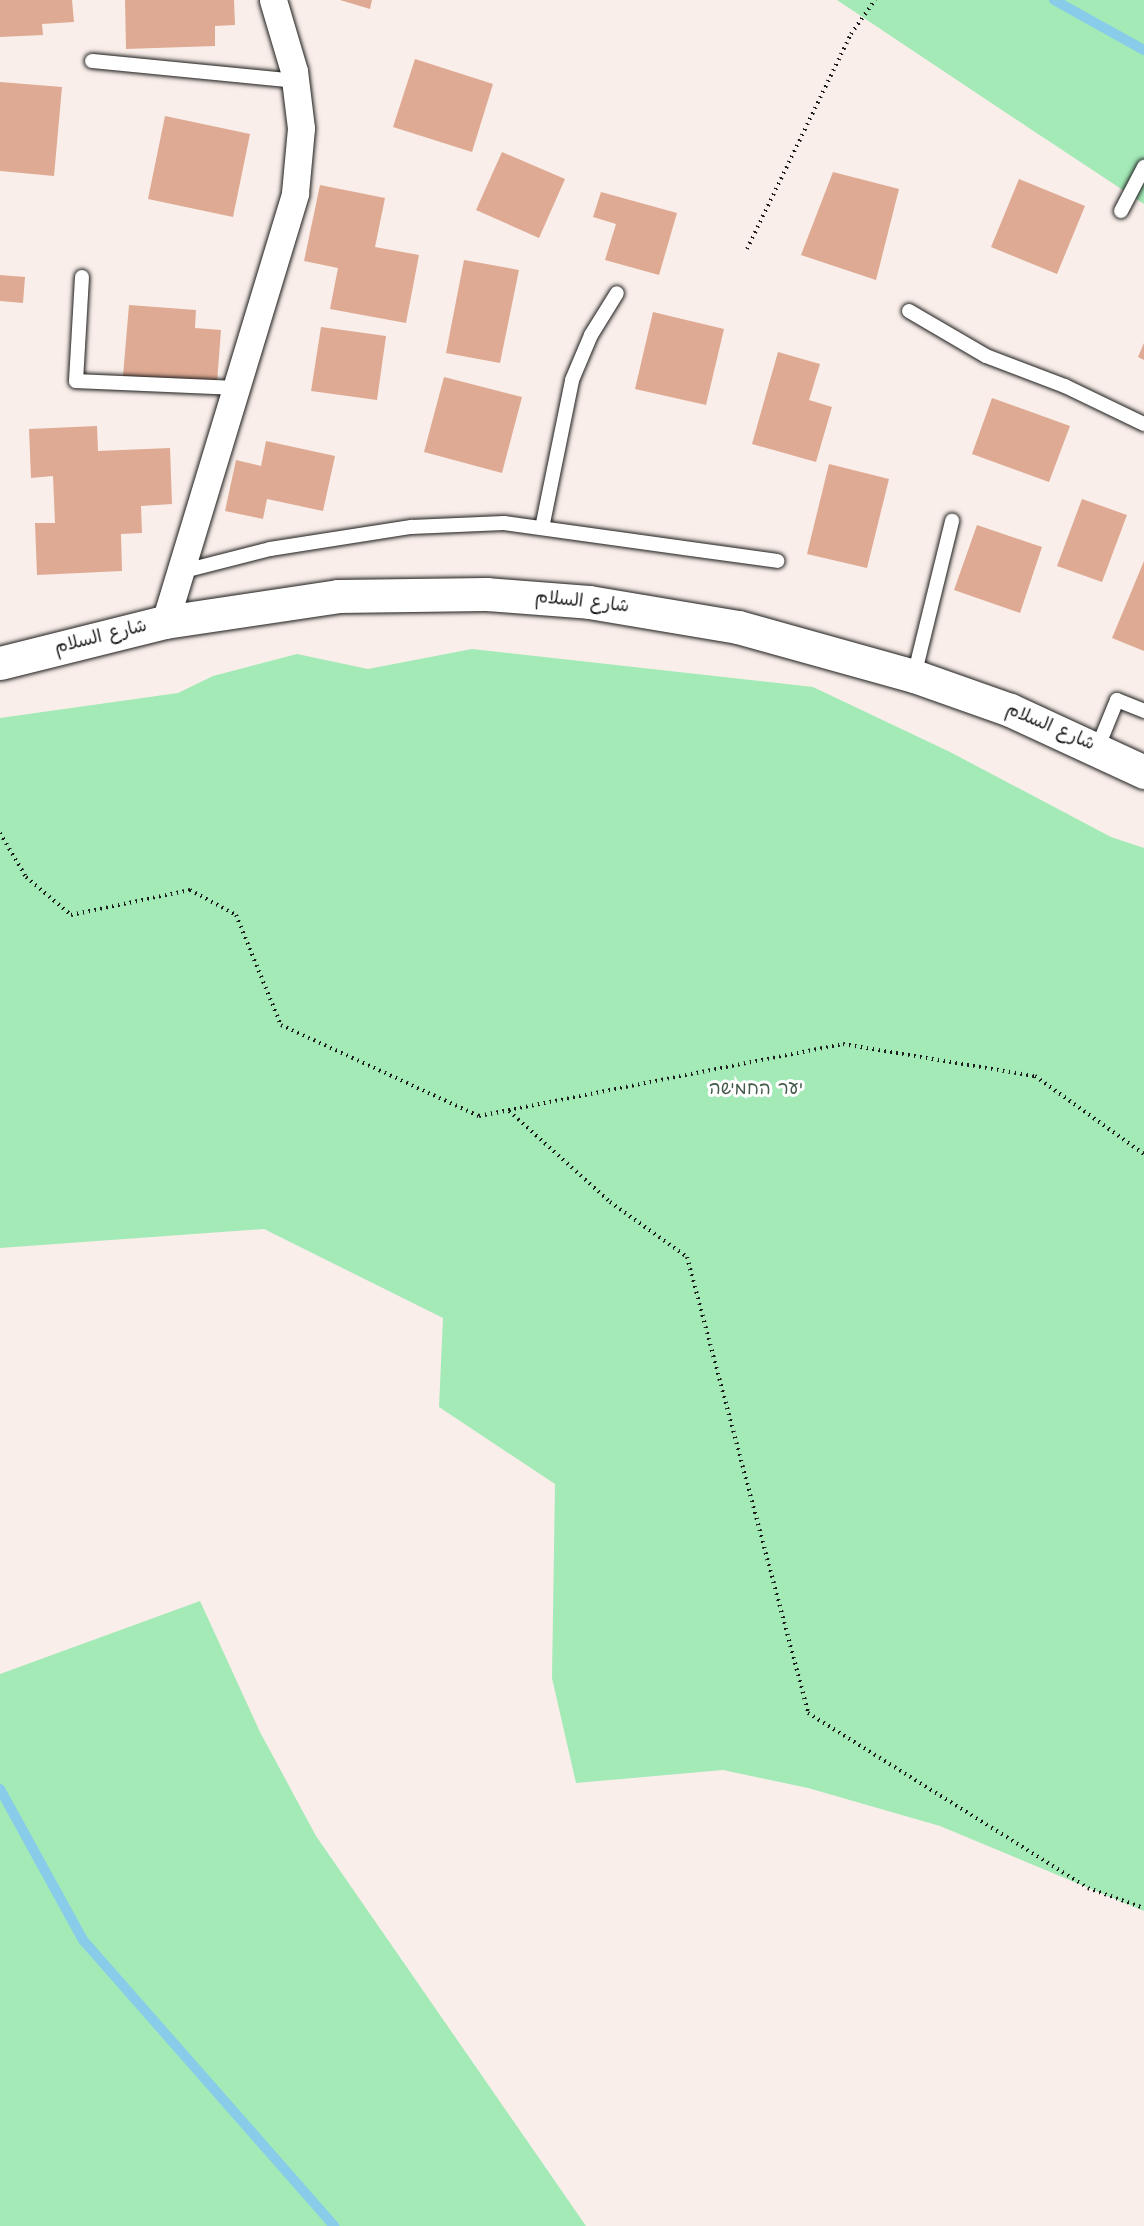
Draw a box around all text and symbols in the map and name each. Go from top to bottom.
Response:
street label: شارع السلام [534,587,630,619]
street label: شارع السلام [53,616,149,660]
street label: شارع السلام [1002,700,1098,756]
park label: יער החמישה [709,1079,803,1101]

